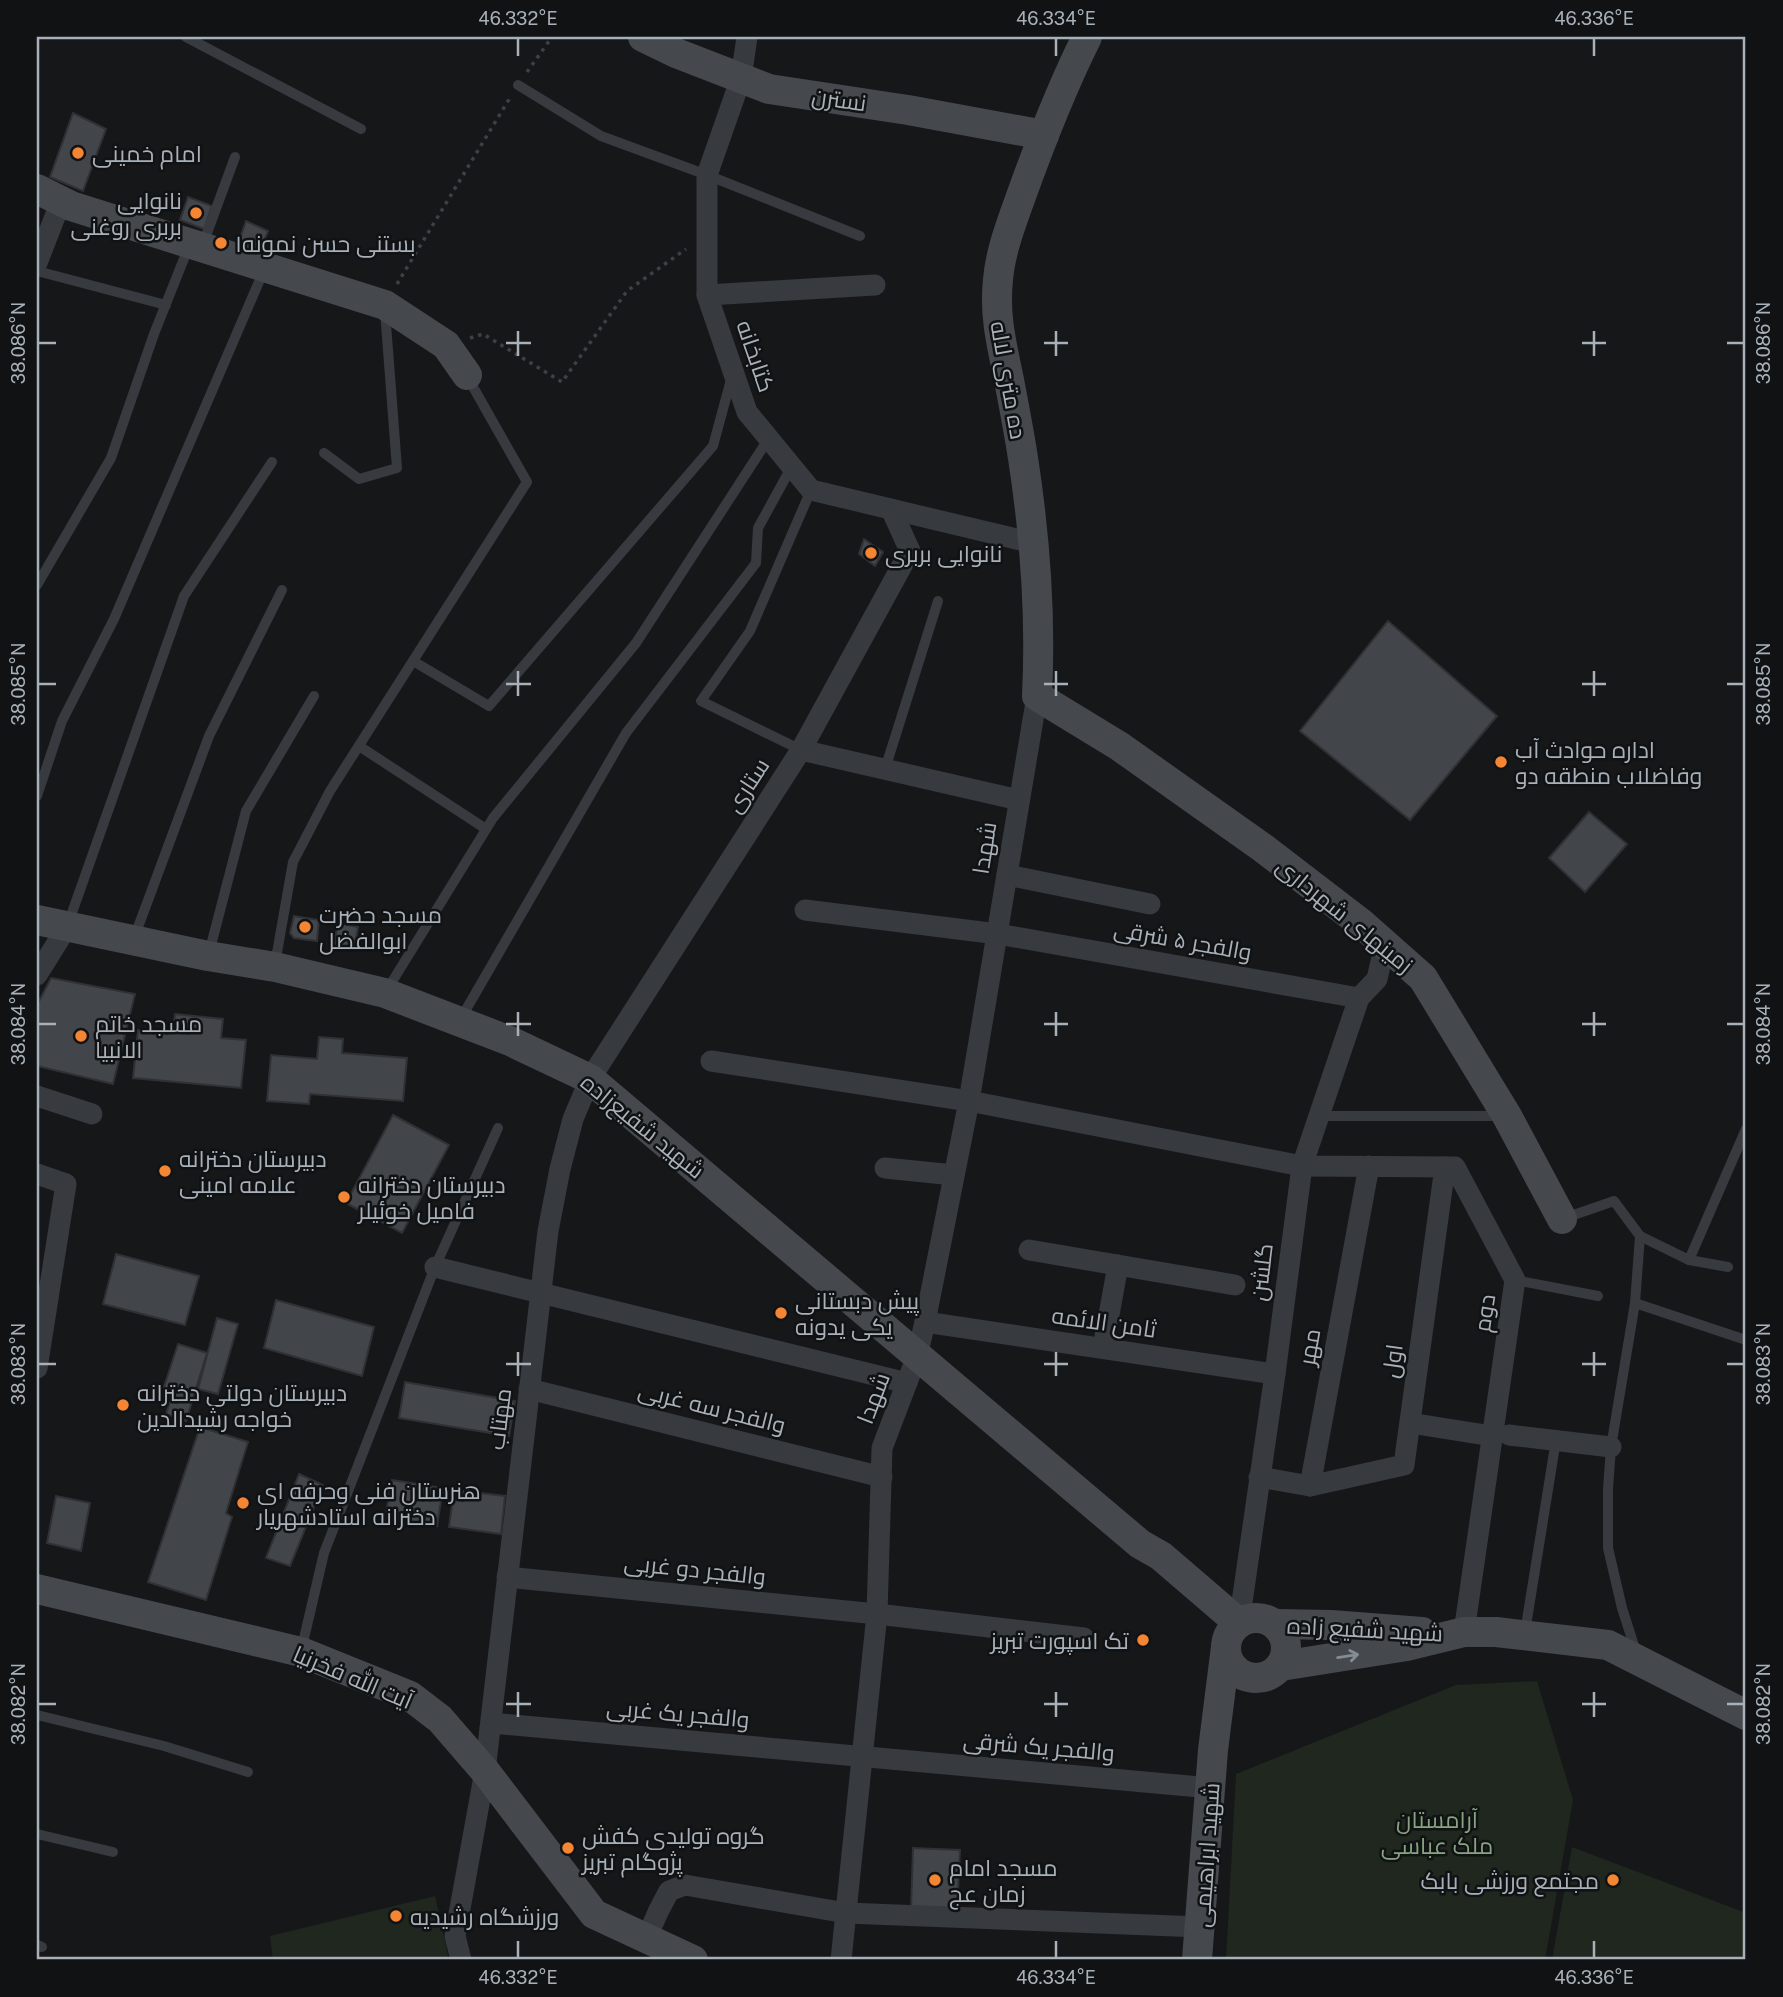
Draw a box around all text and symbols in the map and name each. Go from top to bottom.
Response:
text: 46.332°E [478,8,558,29]
text: 46.334°E [1016,8,1096,29]
text: 46.336°E [1554,8,1634,29]
street label: نسترن [810,82,868,117]
place label: امام خمینی [92,140,202,170]
marker: امام خمینی [70,145,86,161]
place label: نانوایی بربری روغنی [70,187,182,241]
marker: نانوایی بربری روغنی [188,205,204,221]
place label: بستنی حسن نمونه۱ [235,230,416,258]
marker: بستنی حسن نمونه۱ [213,235,229,251]
text: 38.086°N [8,302,29,384]
text: 38.086°N [1753,302,1774,384]
street label: کتابخانه [731,317,781,395]
street label: ده متری لاله [984,319,1033,441]
place label: نانوایی بربری [885,540,1002,568]
marker: نانوایی بربری [863,545,879,561]
text: 38.085°N [8,643,29,725]
text: 38.085°N [1753,643,1774,725]
place label: اداره حوادث آب وفاضلاب منطقه دو [1515,736,1702,789]
street label: ستاری [720,753,775,818]
marker: اداره حوادث آب وفاضلاب منطقه دو [1493,754,1509,770]
street label: شهدا [967,820,1002,876]
street label: زمینهای شهرداری [1271,852,1419,979]
place label: مسجد حضرت ابوالفضل [319,901,442,955]
street label: والفجر ۵ شرقی [1112,915,1254,966]
marker: مسجد حضرت ابوالفضل [297,919,313,935]
text: 38.084°N [8,983,29,1065]
text: 38.084°N [1753,983,1774,1065]
place label: مسجد خاتم الانبیا [95,1010,202,1063]
marker: مسجد خاتم الانبیا [73,1028,89,1044]
street label: شهید شفیع‌زاده [574,1068,710,1186]
place label: دبیرستان دخترانه علامه امینی [179,1145,327,1199]
marker: دبیرستان دخترانه علامه امینی [157,1163,173,1179]
place label: دبیرستان دخترانه فامیل خوئیلر [356,1171,506,1225]
marker: دبیرستان دخترانه فامیل خوئیلر [336,1189,352,1205]
street label: گلشن [1244,1242,1279,1303]
place label: پیش دبستانی یکی یدونه [795,1287,919,1341]
street label: دوم [1468,1292,1503,1334]
street label: ثامن الائمه [1050,1301,1158,1344]
marker: پیش دبستانی یکی یدونه [773,1305,789,1321]
text: 38.083°N [8,1323,29,1405]
text: 38.083°N [1753,1323,1774,1405]
street label: مهر [1292,1327,1326,1370]
street label: اول [1376,1342,1409,1380]
street label: شهدا [851,1369,896,1428]
street label: والفجر سه غربی [635,1376,789,1439]
place label: دبیرستان دولتی دخترانه خواجه رشیدالدین [137,1379,347,1433]
street label: مهتاب [482,1387,517,1451]
marker: دبیرستان دولتی دخترانه خواجه رشیدالدین [115,1397,131,1413]
place label: هنرستان فنی وحرفه ای دخترانه استادشهریار [255,1477,481,1531]
marker: هنرستان فنی وحرفه ای دخترانه استادشهریار [235,1495,251,1511]
street label: والفجر دو غربی [623,1548,767,1591]
street label: شهید شفیع زاده [1286,1611,1444,1650]
place label: تک اسپورت تبریز [989,1627,1129,1655]
marker: تک اسپورت تبریز [1135,1632,1151,1648]
street label: آیت الله فخرنیا [289,1639,417,1714]
one-way arrow [1336,1649,1359,1662]
text: 38.082°N [8,1663,29,1745]
text: 38.082°N [1753,1663,1774,1745]
street label: والفجر یک غربی [605,1693,751,1734]
street label: والفجر یک شرقی [962,1726,1116,1767]
street label: شهید ابراهیمی [1187,1782,1226,1928]
park label: آرامستان ملک عباسی [1381,1806,1493,1860]
place label: گروه تولیدی کفش پژوگام تبریز [580,1822,765,1878]
marker: گروه تولیدی کفش پژوگام تبریز [560,1840,576,1856]
place label: مسجد امام زمان عج [949,1854,1057,1910]
place label: مجتمع ورزشی بابک [1421,1867,1599,1897]
marker: مسجد امام زمان عج [927,1872,943,1888]
marker: مجتمع ورزشی بابک [1605,1872,1621,1888]
place label: ورزشگاه رشیدیه [410,1903,559,1930]
marker: ورزشگاه رشیدیه [388,1908,404,1924]
text: 46.332°E [478,1967,558,1988]
text: 46.334°E [1016,1967,1096,1988]
text: 46.336°E [1554,1967,1634,1988]

